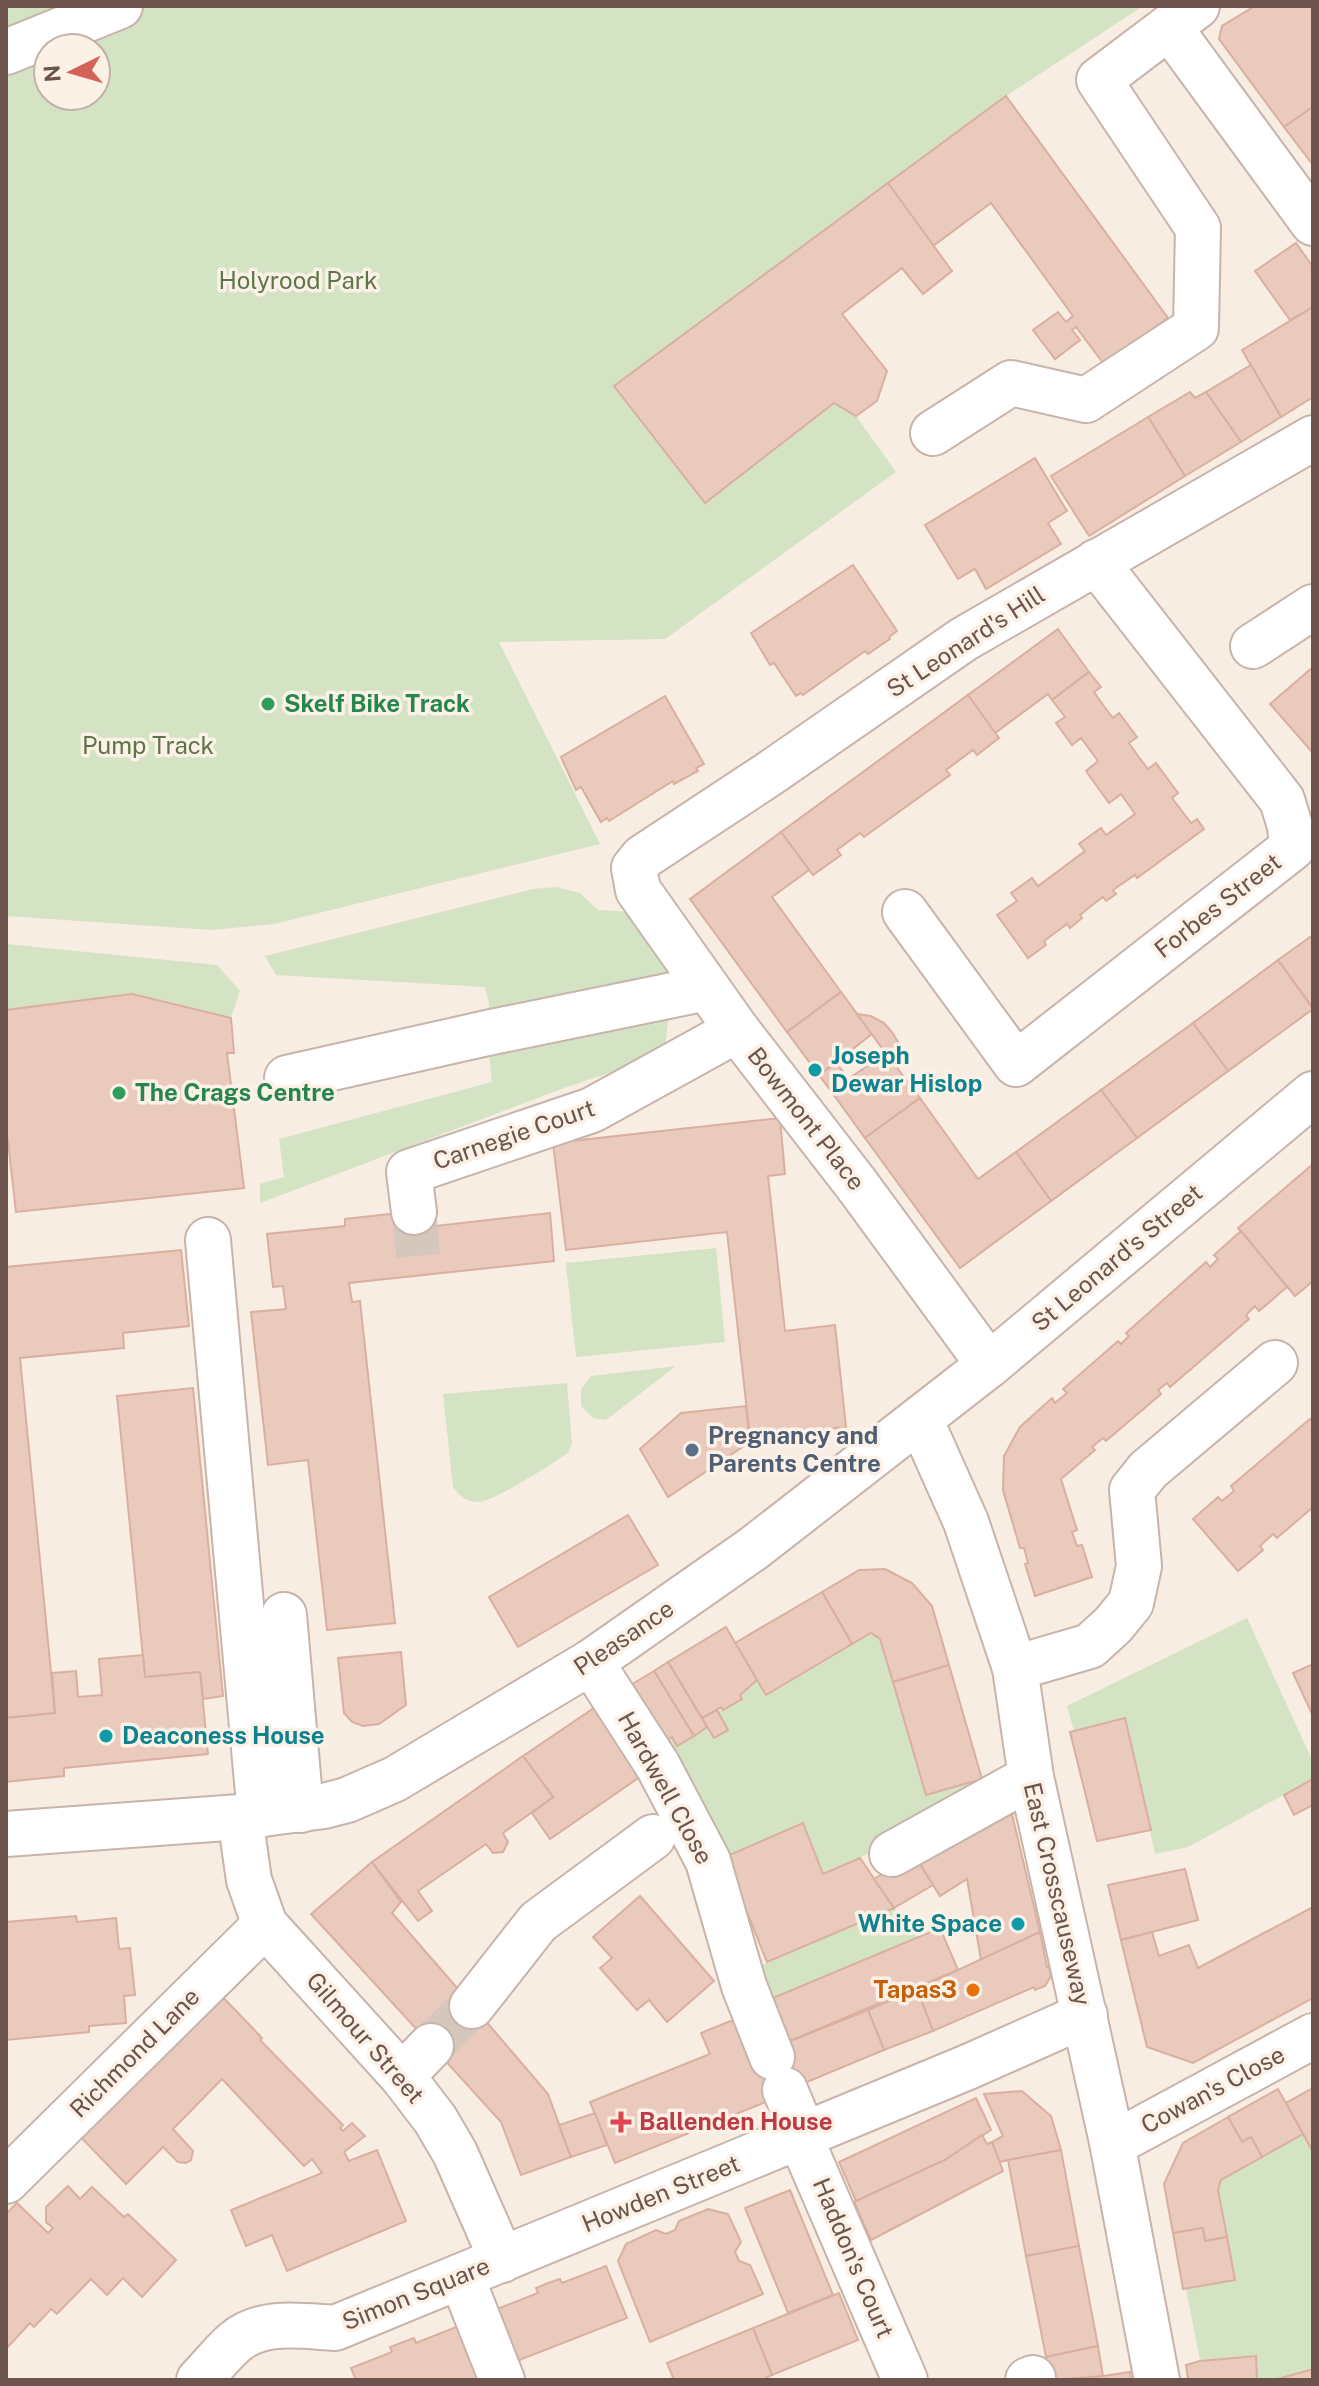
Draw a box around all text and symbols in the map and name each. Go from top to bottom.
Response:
north arrow [32,32,112,112]
text: N [38,64,66,83]
park label: Holyrood Park [218,266,378,294]
street label: St Leonard's Hill [881,580,1050,703]
place label: Skelf Bike Track [284,689,470,717]
marker: Skelf Bike Track [259,695,277,713]
park label: Pump Track [82,731,214,759]
street label: Forbes Street [1149,847,1286,963]
street label: Bowmont Place [742,1041,871,1195]
place label: Joseph Dewar Hislop [831,1041,982,1097]
marker: Joseph Dewar Hislop [806,1061,824,1079]
place label: The Crags Centre [135,1078,335,1106]
marker: The Crags Centre [110,1084,128,1102]
street label: Carnegie Court [429,1093,598,1175]
street label: St Leonard's Street [1025,1178,1207,1337]
place label: Pregnancy and Parents Centre [708,1421,881,1477]
marker: Pregnancy and Parents Centre [683,1441,701,1459]
street label: Pleasance [568,1594,679,1681]
street label: Hardwell Close [613,1707,719,1868]
place label: Deaconess House [122,1721,325,1749]
marker: Deaconess House [97,1727,115,1745]
street label: East Crosscauseway [1019,1779,1097,2008]
place label: White Space [858,1909,1002,1937]
marker: White Space [1009,1915,1027,1933]
street label: Gilmour Street [301,1966,430,2109]
place label: Tapas3 [874,1975,957,2003]
marker: Tapas3 [964,1981,982,1999]
street label: Richmond Lane [64,1982,205,2123]
street label: Cowan's Close [1136,2040,1289,2139]
place label: Ballenden House [639,2107,833,2135]
marker: Ballenden House [610,2111,632,2133]
street label: Howden Street [578,2149,744,2237]
street label: Haddon's Court [808,2174,900,2342]
street label: Simon Square [338,2251,493,2335]

